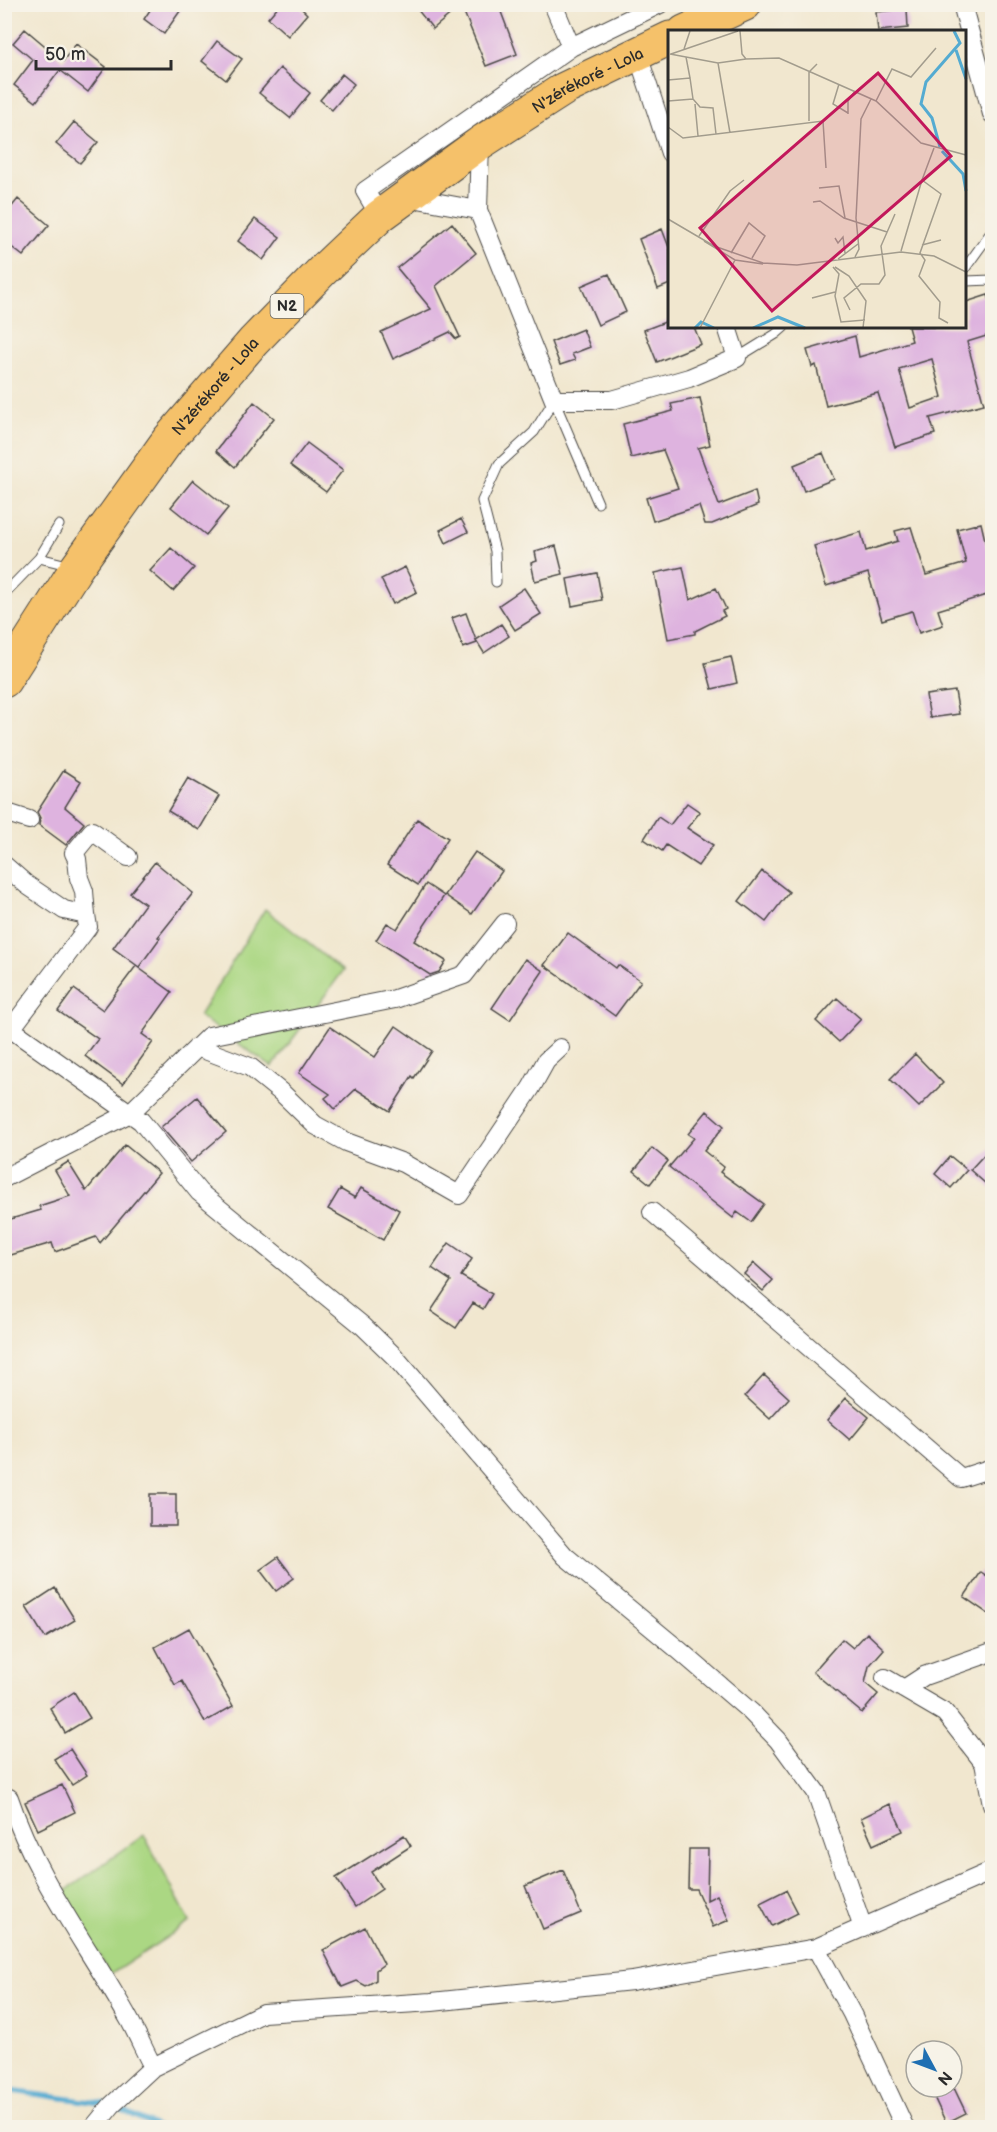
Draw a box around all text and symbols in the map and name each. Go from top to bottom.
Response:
inset map [668,30,967,328]
scale bar [36,33,171,71]
text: 50 m [45,44,86,65]
street label: N'zérékoré - Lola [529,44,647,118]
road number: N2 [270,294,304,318]
street label: N'zérékoré - Lola [168,334,263,440]
north arrow [904,2039,964,2099]
text: N [933,2067,955,2089]

